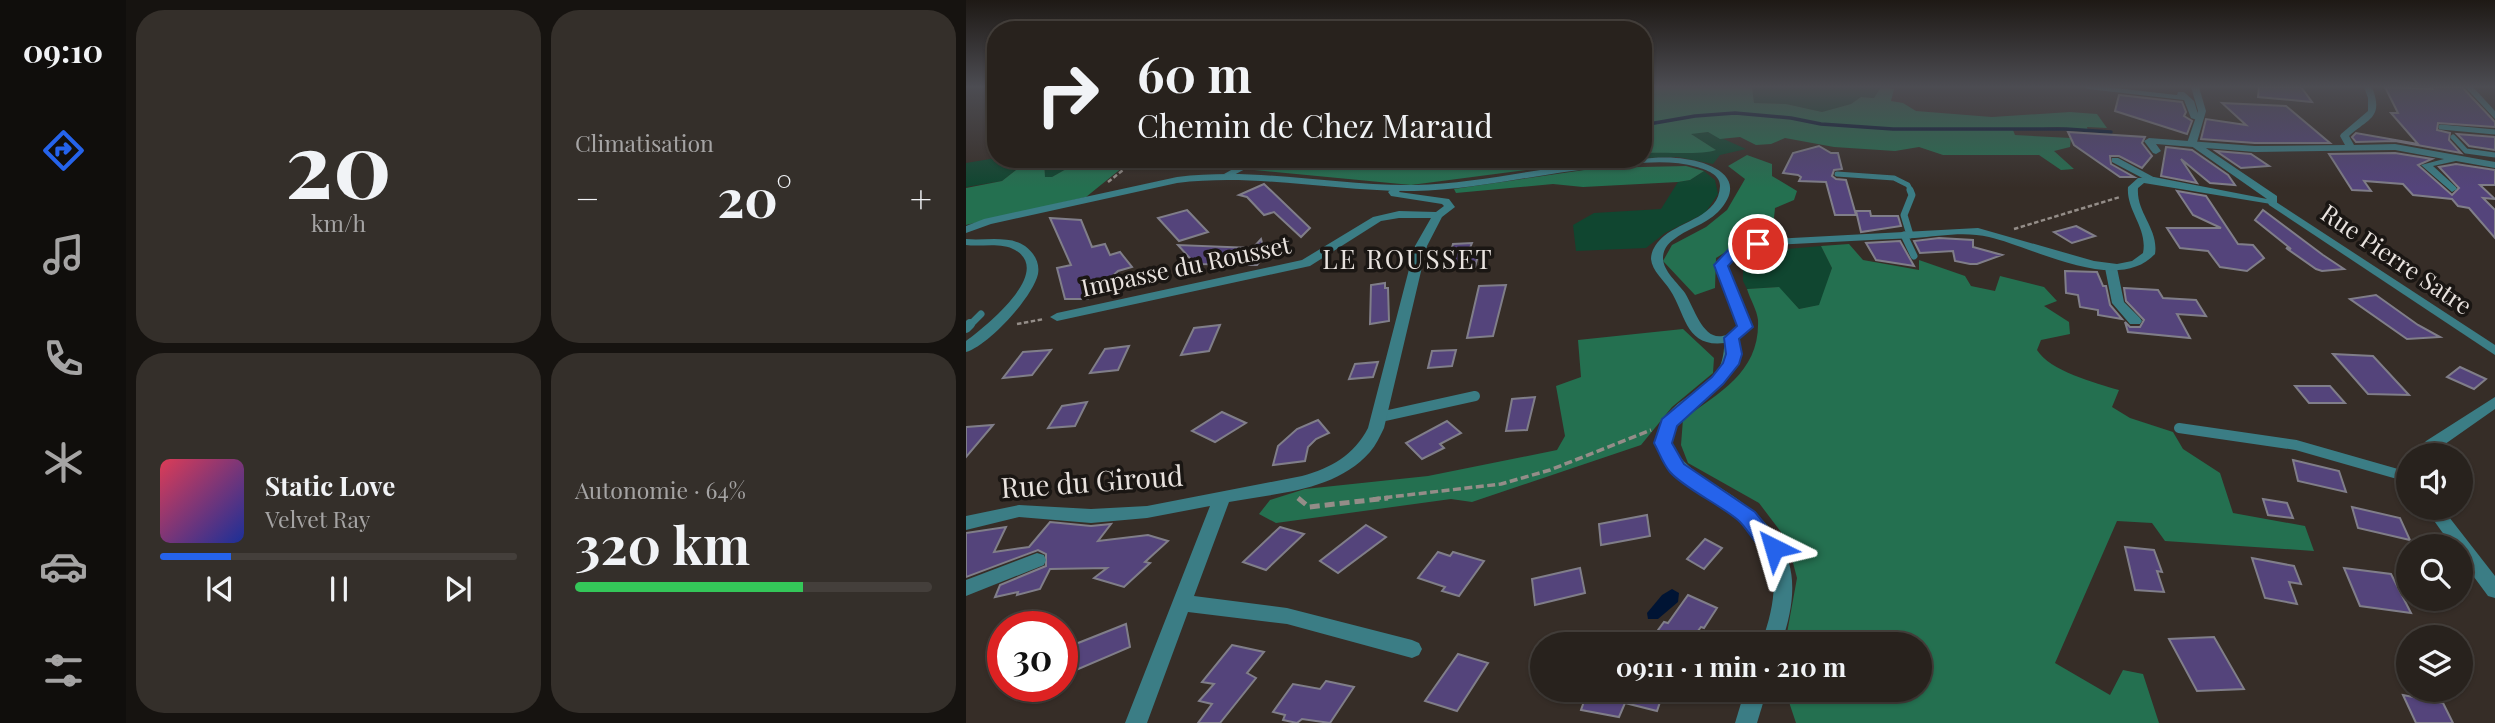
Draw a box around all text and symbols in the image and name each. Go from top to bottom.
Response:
text: 09:10 [23,28,103,71]
text: 60 m [1137,40,1252,105]
icon: right [1022,49,1113,140]
text: 20 [285,101,392,222]
text: Chemin de Chez Maraud [1137,103,1493,146]
icon: directions [39,126,88,175]
text: Climatisation [575,127,714,158]
text: 20° [717,162,792,231]
text: − [575,172,600,223]
text: + [910,172,932,223]
street label: Rue Pierre Satre [2315,196,2479,321]
text: km/h [311,207,366,238]
pin [1728,214,1788,274]
icon: arrive [1739,225,1777,263]
street label: Impasse du Rousset [1078,227,1294,303]
icon: music [39,230,88,279]
district label: LE ROUSSET [1322,241,1494,276]
icon: phone [39,334,88,383]
icon: climate [39,438,88,487]
map controls [2396,443,2473,702]
button: sound [2396,443,2473,520]
street label: Rue du Giroud [999,456,1184,505]
text: Static Love [265,468,395,503]
text: Autonomie · 64% [575,474,746,505]
text: Velvet Ray [265,503,370,534]
text: 320 km [575,509,750,578]
position arrow [1737,511,1811,585]
button: search [2396,534,2473,611]
icon: car [39,542,88,591]
icon: previous [201,570,239,608]
icon: pause [320,570,358,608]
icon: next [439,570,477,608]
speed limit sign: 30 [987,611,1078,702]
button: layers [2396,625,2473,702]
icon: filters [39,646,88,695]
text: 09:11 · 1 min · 210 m [1616,649,1846,684]

